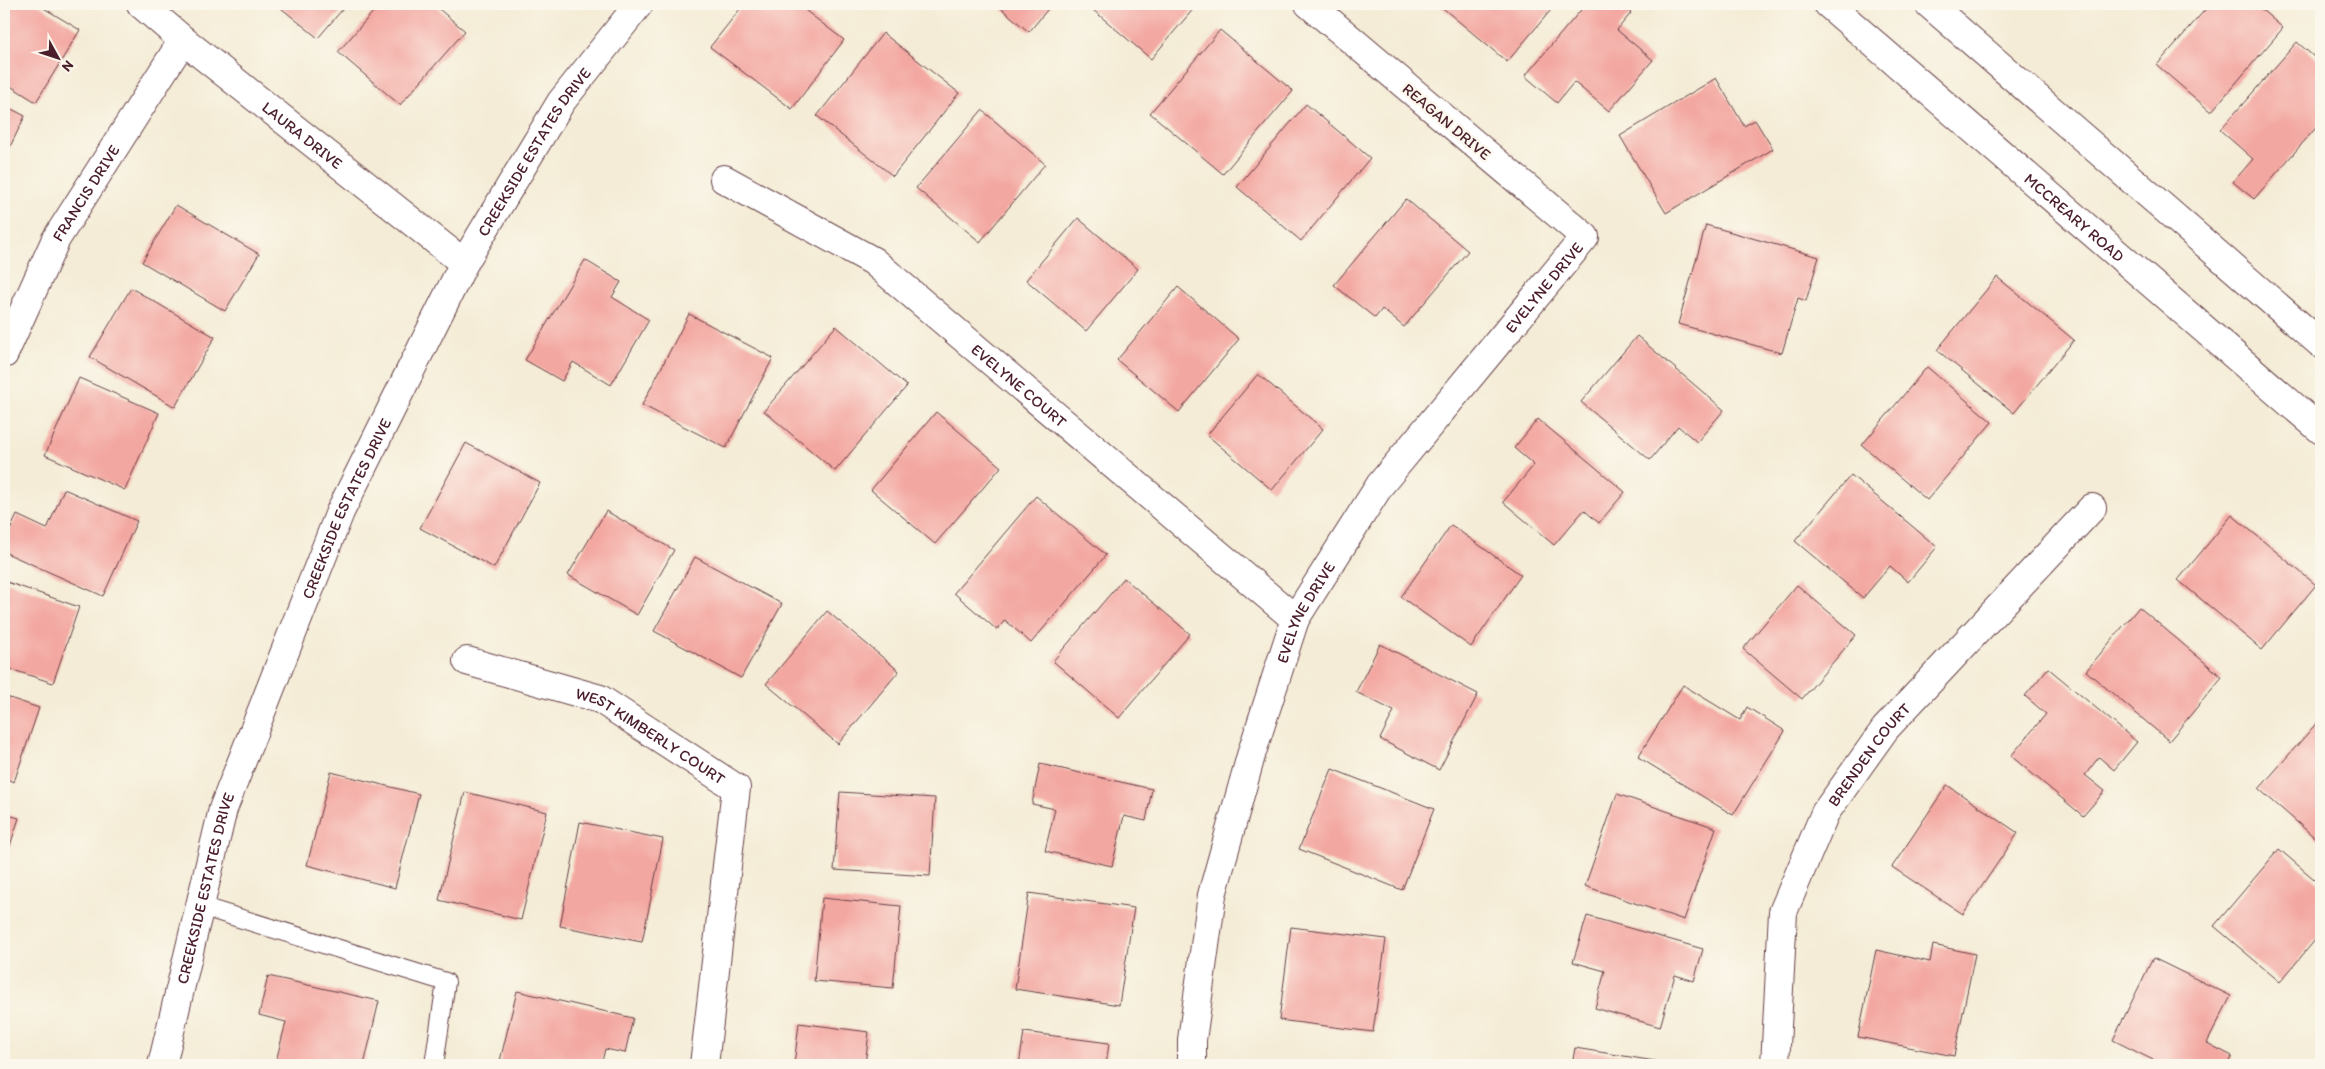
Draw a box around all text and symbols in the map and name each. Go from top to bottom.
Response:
north arrow [32,32,82,82]
text: N [58,57,77,75]
street label: CREEKSIDE ESTATES DRIVE [473,64,595,240]
street label: REAGAN DRIVE [1399,79,1495,164]
street label: LAURA DRIVE [258,98,346,173]
street label: FRANCIS DRIVE [48,141,124,245]
street label: MCCREARY ROAD [2020,169,2128,266]
street label: EVELYNE DRIVE [1501,238,1587,337]
street label: EVELYNE COURT [967,340,1071,431]
street label: CREEKSIDE ESTATES DRIVE [298,415,395,602]
street label: EVELYNE DRIVE [1272,558,1339,666]
street label: WEST KIMBERLY COURT [574,684,729,788]
street label: BRENDEN COURT [1824,699,1915,810]
street label: CREEKSIDE ESTATES DRIVE [173,790,239,986]

